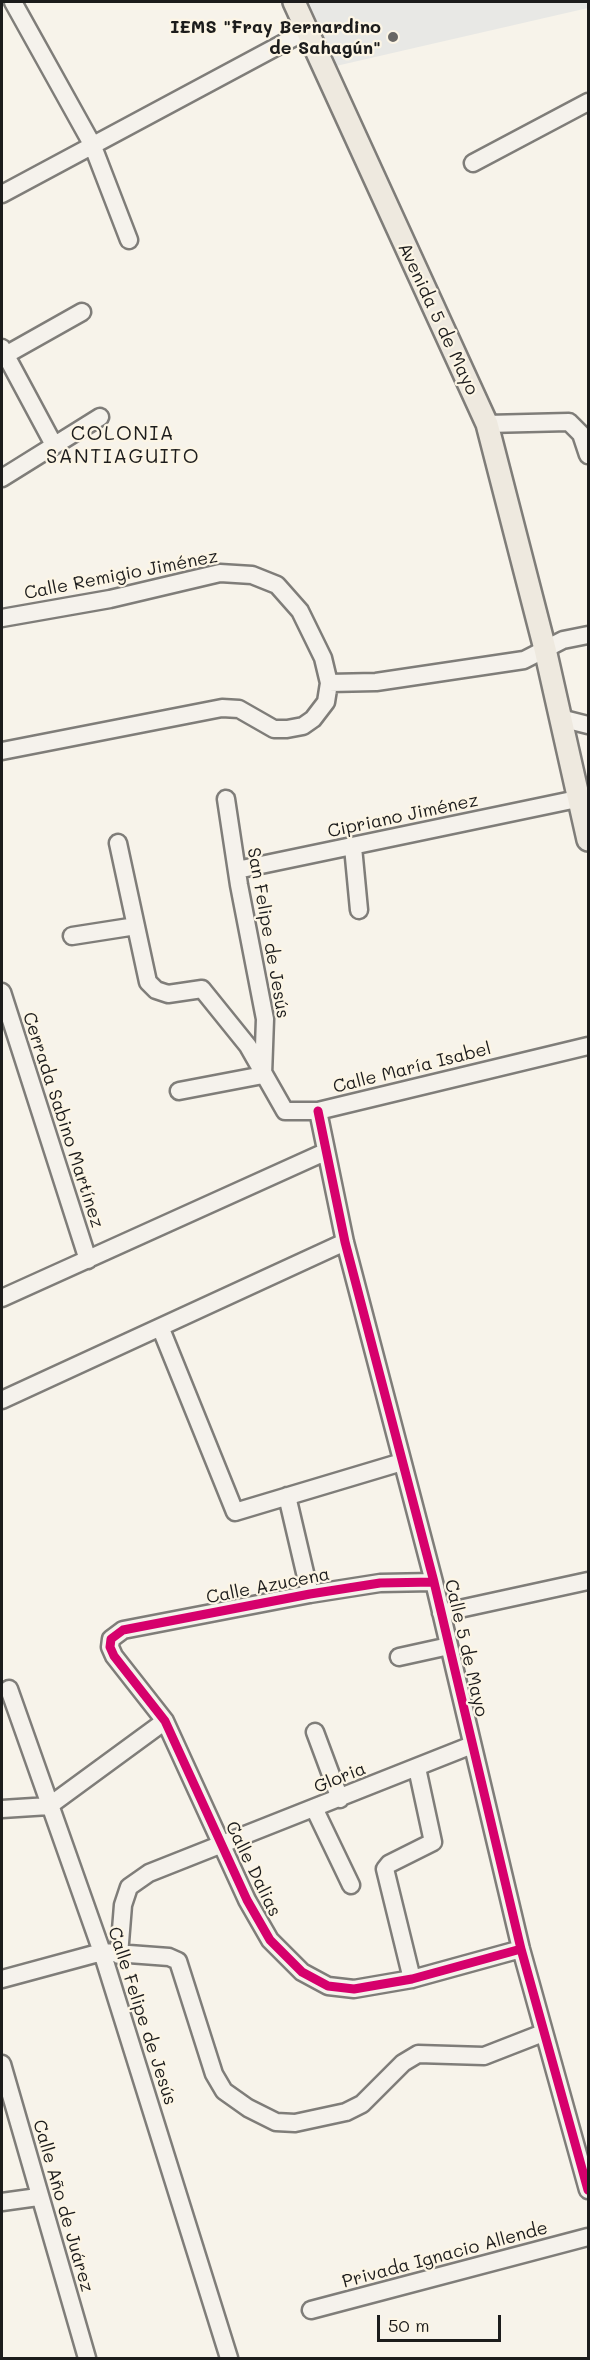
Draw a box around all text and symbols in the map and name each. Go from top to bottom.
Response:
place label: IEMS "Fray Bernardino de Sahagún" [170,16,381,58]
marker: IEMS "Fray Bernardino de Sahagún" [386,30,400,44]
street label: Avenida 5 de Mayo [393,239,483,399]
district label: COLONIA SANTIAGUITO [46,422,200,469]
street label: Calle Remigio Jiménez [22,546,220,604]
street label: Cipriano Jiménez [326,789,480,843]
street label: San Felipe de Jesús [242,846,294,1020]
street label: Cerrada Sabino Martínez [18,1009,108,1231]
street label: Calle María Isabel [331,1038,493,1098]
street label: Calle Azucena [204,1563,332,1609]
street label: Calle 5 de Mayo [440,1577,492,1719]
street label: Gloria [311,1758,369,1798]
street label: Calle Dalias [221,1818,285,1920]
street label: Calle Felipe de Jesús [103,1924,181,2108]
street label: Calle Año de Juárez [28,2117,98,2295]
street label: Privada Ignacio Allende [340,2217,550,2293]
scale bar [380,2303,504,2341]
text: 50 m [388,2313,430,2337]

